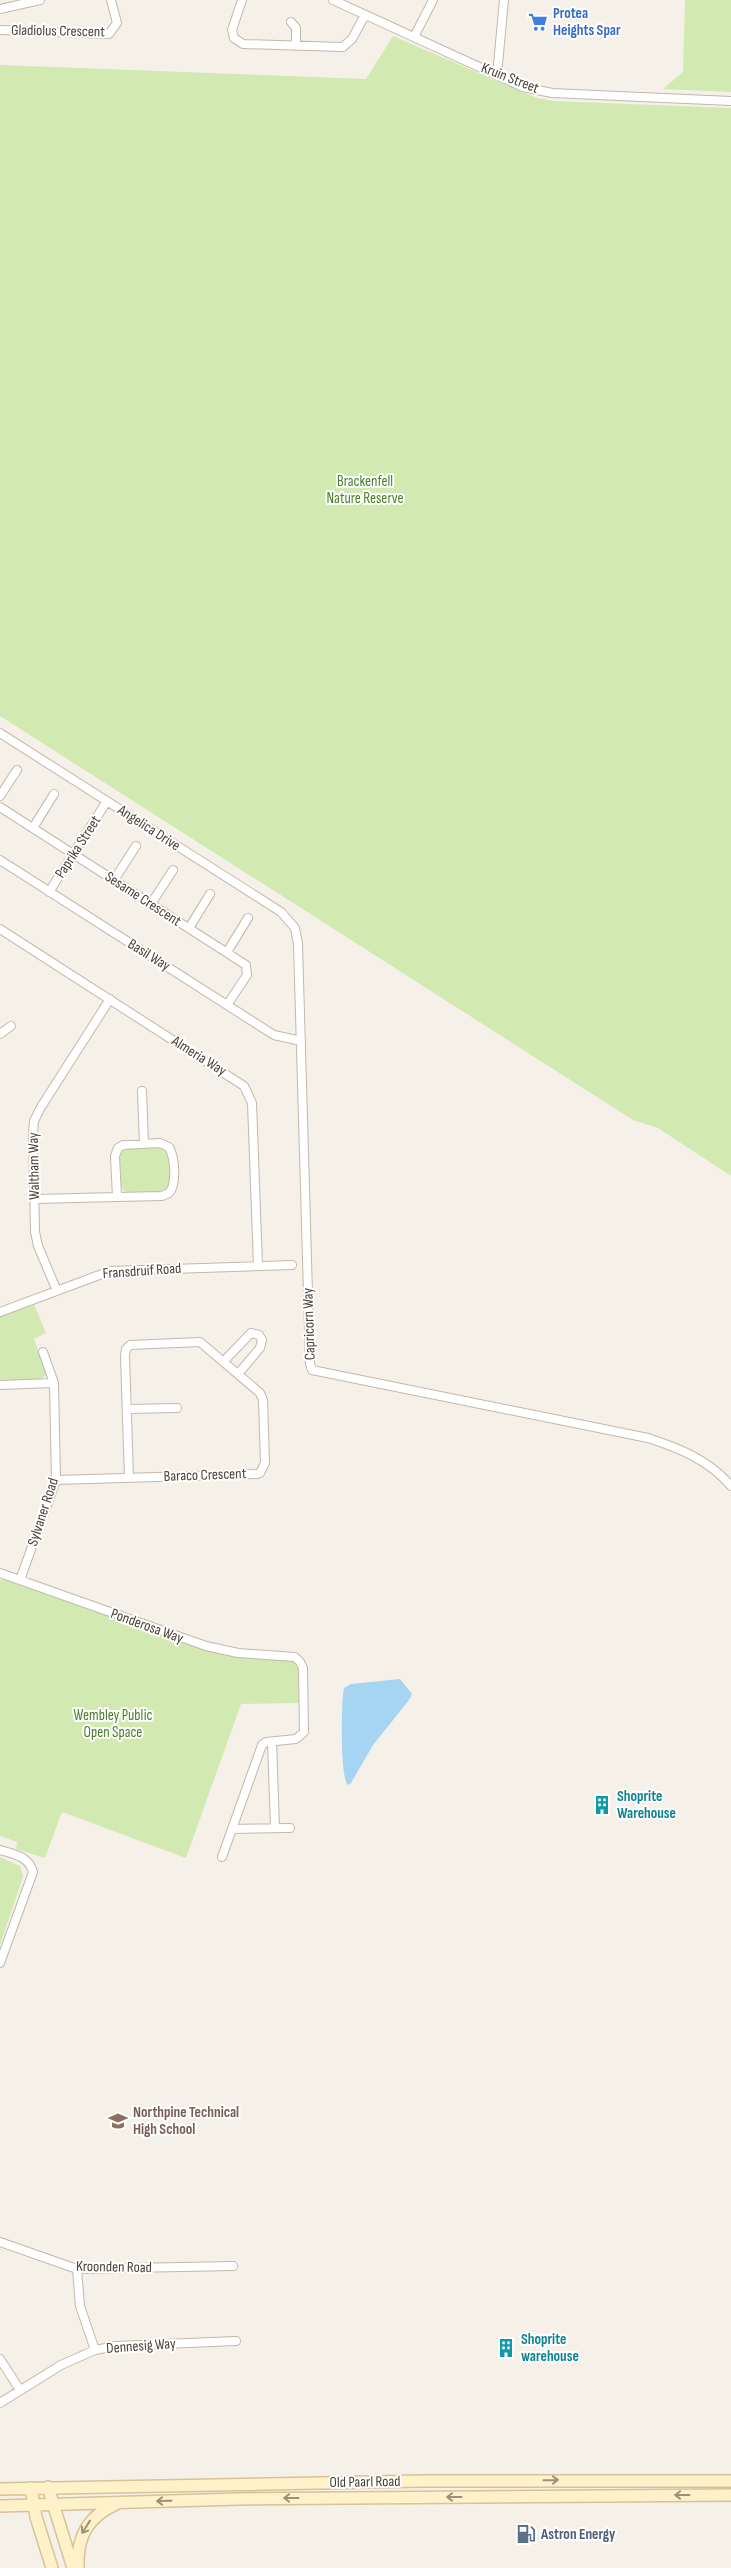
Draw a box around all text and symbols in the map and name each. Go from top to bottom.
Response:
place label: Protea Heights Spar [553,4,621,40]
supermarket icon: Protea Heights Spar [527,11,549,33]
street label: Gladiolus Crescent [11,21,106,41]
street label: Kruin Street [478,58,542,98]
park label: Brackenfell Nature Reserve [326,472,404,508]
street label: Angelica Drive [113,800,184,855]
street label: Paprika Street [51,812,105,882]
street label: Sesame Crescent [101,867,185,931]
street label: Basil Way [124,935,174,976]
street label: Almeria Way [167,1031,230,1080]
street label: Waltham Way [24,1132,44,1200]
street label: Fransdruif Road [102,1259,182,1283]
street label: Capricorn Way [298,1287,320,1360]
street label: Baraco Crescent [163,1464,247,1486]
street label: Sylvaner Road [23,1476,63,1548]
street label: Ponderosa Way [108,1604,186,1648]
park label: Wembley Public Open Space [73,1706,153,1742]
place label: Shoprite Warehouse [617,1787,676,1823]
building icon: Shoprite Warehouse [591,1794,613,1816]
place label: Northpine Technical High School [133,2103,239,2139]
school or university icon: Northpine Technical High School [107,2110,129,2132]
street label: Kroonden Road [76,2257,152,2277]
place label: Shoprite warehouse [521,2330,579,2366]
street label: Dennesig Way [106,2334,177,2358]
building icon: Shoprite warehouse [495,2337,517,2359]
street label: Old Paarl Road [329,2472,401,2492]
one-way arrow [542,2475,559,2485]
one-way arrow [675,2490,691,2500]
one-way arrow [446,2492,462,2502]
one-way arrow [283,2494,299,2503]
one-way arrow [156,2496,172,2506]
one-way arrow [81,2520,92,2534]
fuel station icon: Astron Energy [515,2523,537,2545]
place label: Astron Energy [540,2525,616,2544]

